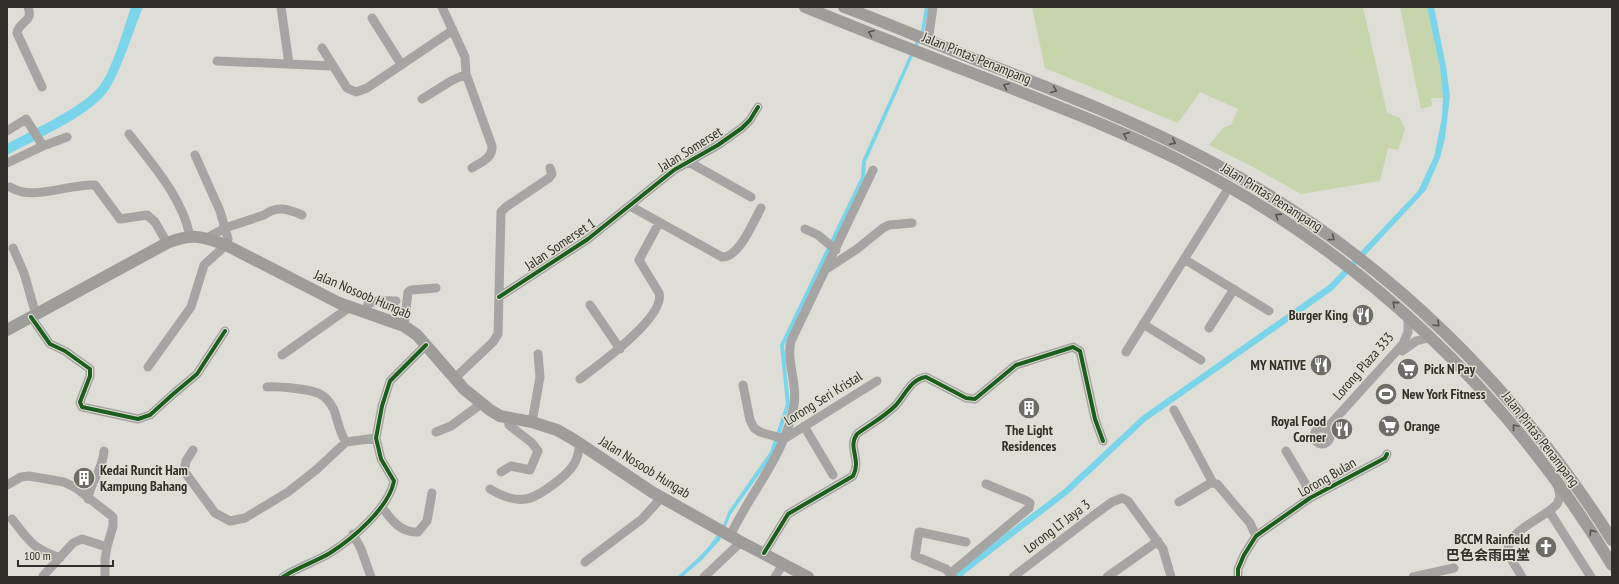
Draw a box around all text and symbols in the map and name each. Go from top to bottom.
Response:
street label: Jalan Pintas Penampang [919,28,1034,88]
one-way arrow [868,30,875,38]
one-way arrow [1002,83,1010,91]
one-way arrow [1050,85,1058,93]
street label: Jalan Somerset [654,122,725,176]
one-way arrow [1123,132,1131,140]
one-way arrow [1169,137,1177,145]
street label: Jalan Pintas Penampang [1217,158,1326,235]
street label: Jalan Somerset 1 [520,214,599,275]
one-way arrow [1275,214,1282,221]
one-way arrow [1328,233,1335,240]
street label: Jalan Nosoob Hungab [311,265,414,323]
restaurant icon: Burger King [1350,302,1376,328]
one-way arrow [1392,302,1400,309]
place label: Burger King [1289,306,1348,324]
one-way arrow [1432,319,1440,327]
street label: Lorong Plaza 333 [1329,328,1397,404]
restaurant icon: MY NATIVE [1308,352,1334,378]
place label: MY NATIVE [1251,356,1306,374]
supermarket icon: Pick N Pay [1395,356,1421,382]
place label: Pick N Pay [1424,360,1476,378]
street label: Lorong Seri Kristal [781,366,866,429]
sports icon: New York Fitness [1373,381,1399,407]
place label: New York Fitness [1402,385,1486,403]
street label: Jalan Pintas Penampang [1498,387,1584,490]
building icon: The Light Residences [1016,395,1042,421]
place label: Royal Food Corner [1271,412,1327,446]
supermarket icon: Orange [1376,413,1402,439]
restaurant icon: Royal Food Corner [1329,416,1355,442]
place label: Orange [1404,417,1440,435]
place label: The Light Residences [1002,421,1056,455]
one-way arrow [1512,424,1519,432]
street label: Jalan Nosoob Hungab [595,431,694,502]
street label: Lorong Bulan [1295,453,1359,501]
place label: Kedai Runcit Ham Kampung Bahang [100,461,188,495]
building icon: Kedai Runcit Ham Kampung Bahang [71,465,97,491]
street label: Lorong LT Jaya 3 [1020,495,1094,557]
one-way arrow [1589,529,1596,536]
place label: BCCM Rainfield 巴色会雨田堂 [1446,530,1530,564]
church icon: BCCM Rainfield 巴色会雨田堂 [1533,534,1559,560]
scale bar [18,542,113,568]
text: 100 m [24,548,51,563]

